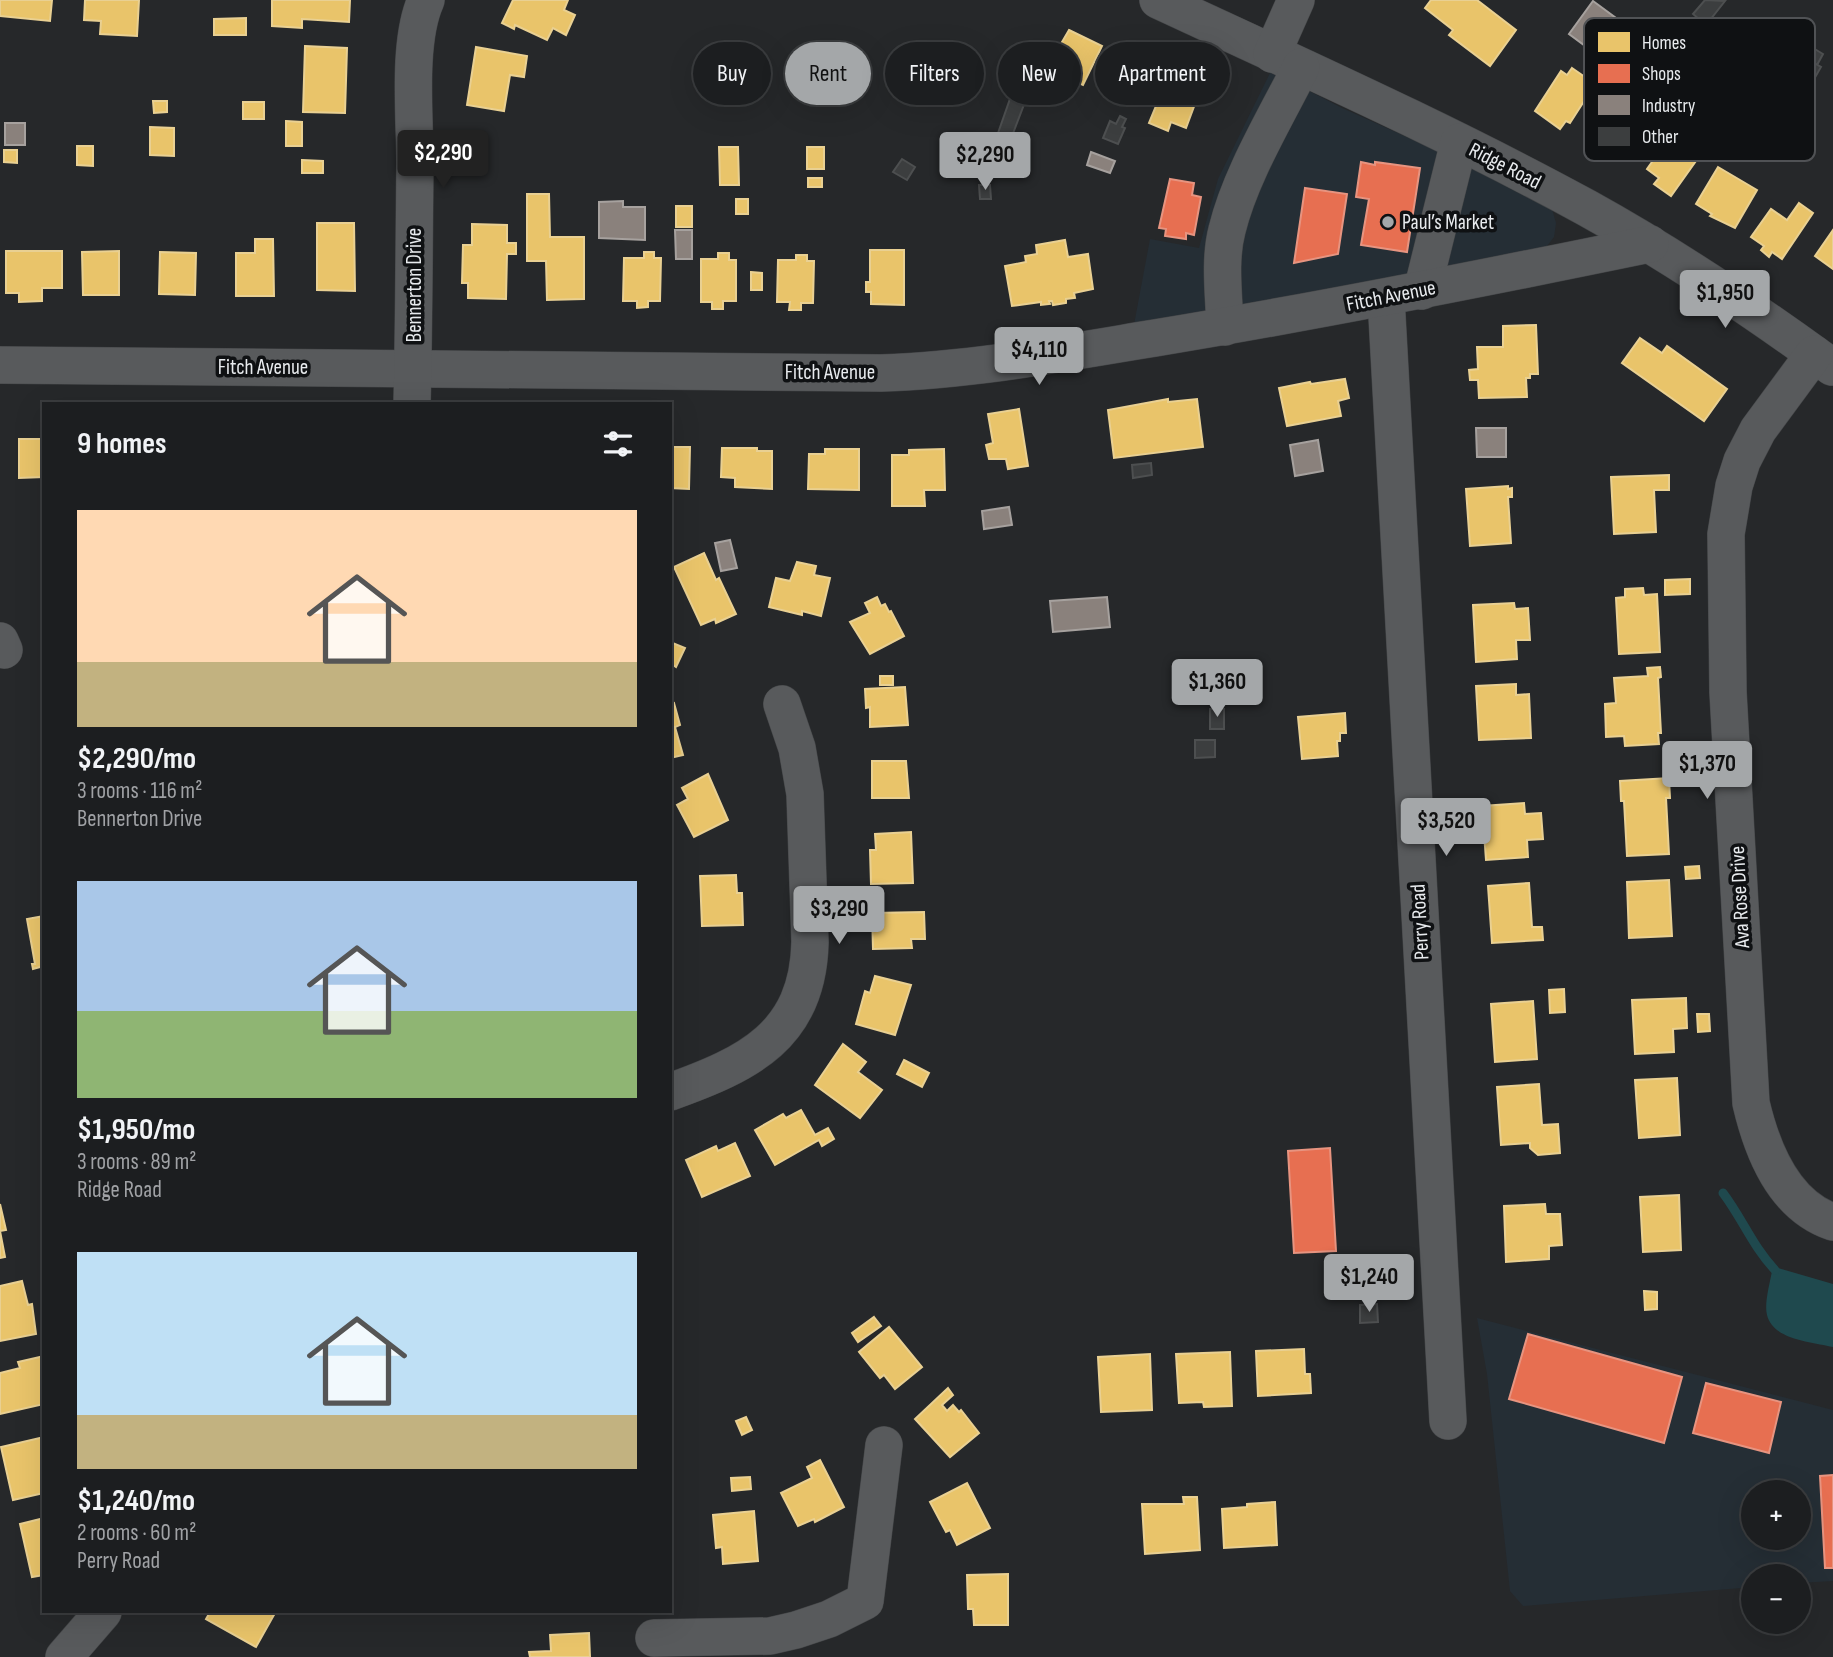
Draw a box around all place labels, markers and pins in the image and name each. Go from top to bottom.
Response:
pin: $2,290 [386,130,500,190]
pin: $2,290 [928,132,1042,192]
place label: Paul’s Market [1402,210,1494,235]
marker: Paul’s Market [1380,214,1396,230]
pin: $1,950 [1668,270,1782,330]
pin: $4,110 [982,328,1096,387]
pin: $1,360 [1160,660,1274,719]
pin: $1,370 [1650,742,1764,801]
pin: $3,520 [1389,798,1503,858]
pin: $3,290 [782,886,896,946]
pin: $1,240 [1312,1254,1426,1314]

